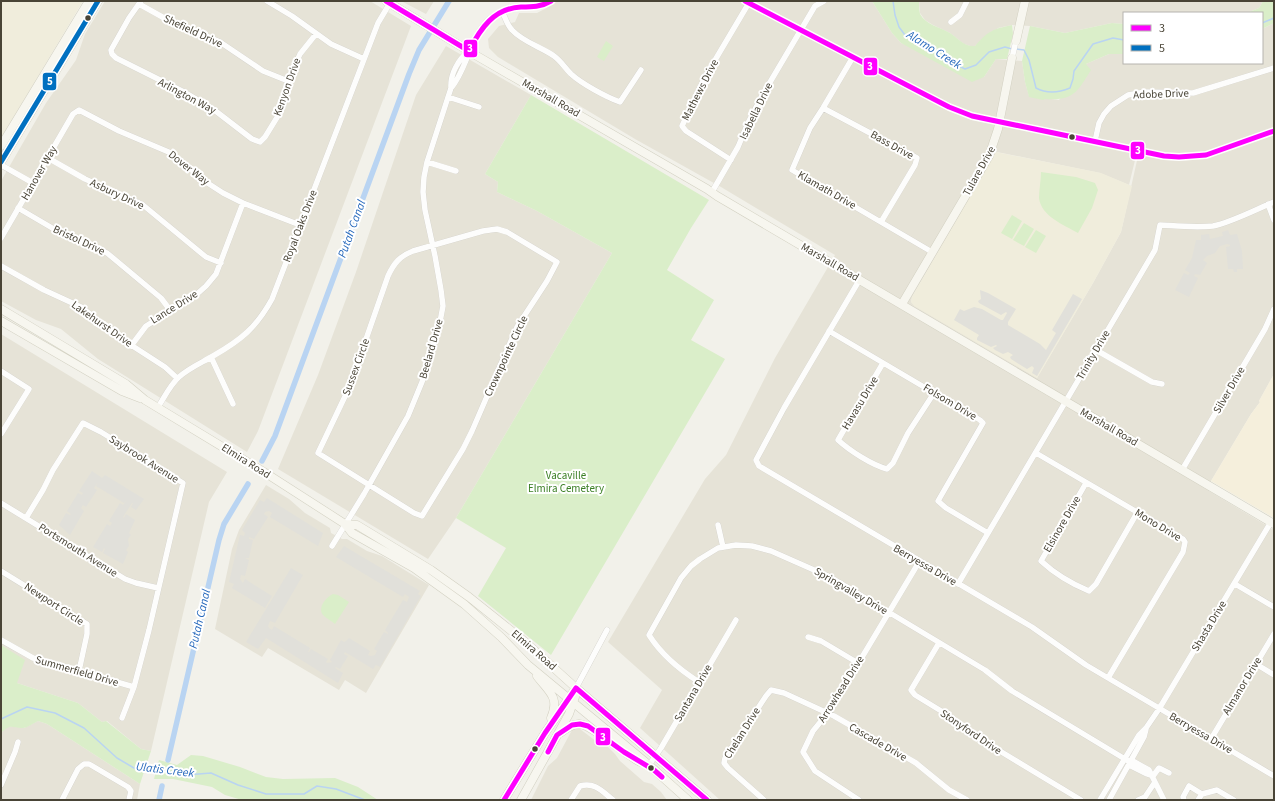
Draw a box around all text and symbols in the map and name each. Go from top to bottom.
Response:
street label: Shefield Drive [161,11,225,51]
legend [1123,12,1263,64]
unlabelled marker [83,13,93,23]
text: 3 [1159,20,1165,37]
water label: Alamo Creek [903,26,965,74]
line badge: 3 [463,39,478,58]
text: 5 [1159,40,1165,57]
text: 3 [467,41,473,56]
street label: Kenyon Drive [270,55,305,118]
street label: Mathews Drive [678,56,722,123]
line badge: 3 [863,57,878,76]
text: 3 [867,59,873,74]
line badge: 5 [42,72,57,91]
text: 5 [47,74,53,89]
street label: Arlington Way [155,74,219,118]
street label: Marshall Road [519,75,583,121]
street label: Isabella Drive [736,79,777,142]
street label: Adobe Drive [1133,86,1190,102]
street label: Bass Drive [868,127,917,163]
unlabelled marker [1067,132,1077,142]
line badge: 3 [1130,141,1145,160]
street label: Hanover Way [17,143,61,203]
street label: Tulare Drive [959,143,999,199]
text: 3 [1135,143,1141,158]
street label: Dover Way [165,147,213,189]
street label: Klamath Drive [795,167,859,213]
street label: Asbury Drive [87,175,147,213]
street label: Royal Oaks Drive [279,187,321,264]
water label: Putah Canal [334,198,370,260]
street label: Bristol Drive [51,221,108,259]
street label: Marshall Road [798,239,862,285]
street label: Lance Drive [147,286,201,327]
street label: Lakehurst Drive [68,297,136,351]
street label: Crownpointe Circle [481,313,532,399]
street label: Beelard Drive [415,317,447,381]
street label: Trinity Drive [1073,327,1114,383]
street label: Sussex Circle [339,336,373,398]
street label: Silver Drive [1210,363,1249,416]
street label: Havasu Drive [838,373,882,432]
street label: Folsom Drive [921,380,980,424]
street label: Marshall Road [1077,404,1141,450]
street label: Saybrook Avenue [106,431,182,487]
street label: Elmira Road [219,440,273,482]
park label: Vacaville Elmira Cemetery [528,468,604,496]
street label: Elsinore Drive [1040,492,1085,555]
street label: Mono Drive [1132,505,1185,545]
street label: Portsmouth Avenue [36,520,121,581]
street label: Berryessa Drive [890,541,960,590]
street label: Springvalley Drive [811,564,891,618]
street label: Newport Circle [21,579,87,629]
water label: Putah Canal [185,588,215,650]
street label: Shasta Drive [1188,597,1230,654]
street label: Elmira Road [508,626,560,674]
street label: Summerfield Drive [34,652,121,690]
street label: Arrowhead Drive [814,652,868,725]
street label: Almanor Drive [1219,654,1266,718]
street label: Santana Drive [670,661,716,724]
street label: Chelan Drive [720,704,764,762]
street label: Stonyford Drive [937,706,1005,758]
street label: Berryessa Drive [1166,709,1236,758]
street label: Cascade Drive [846,719,910,765]
line badge: 3 [595,727,611,746]
text: 3 [600,730,606,745]
unlabelled marker [530,744,540,754]
water label: Ulatis Creek [135,758,195,782]
unlabelled marker [646,763,656,773]

